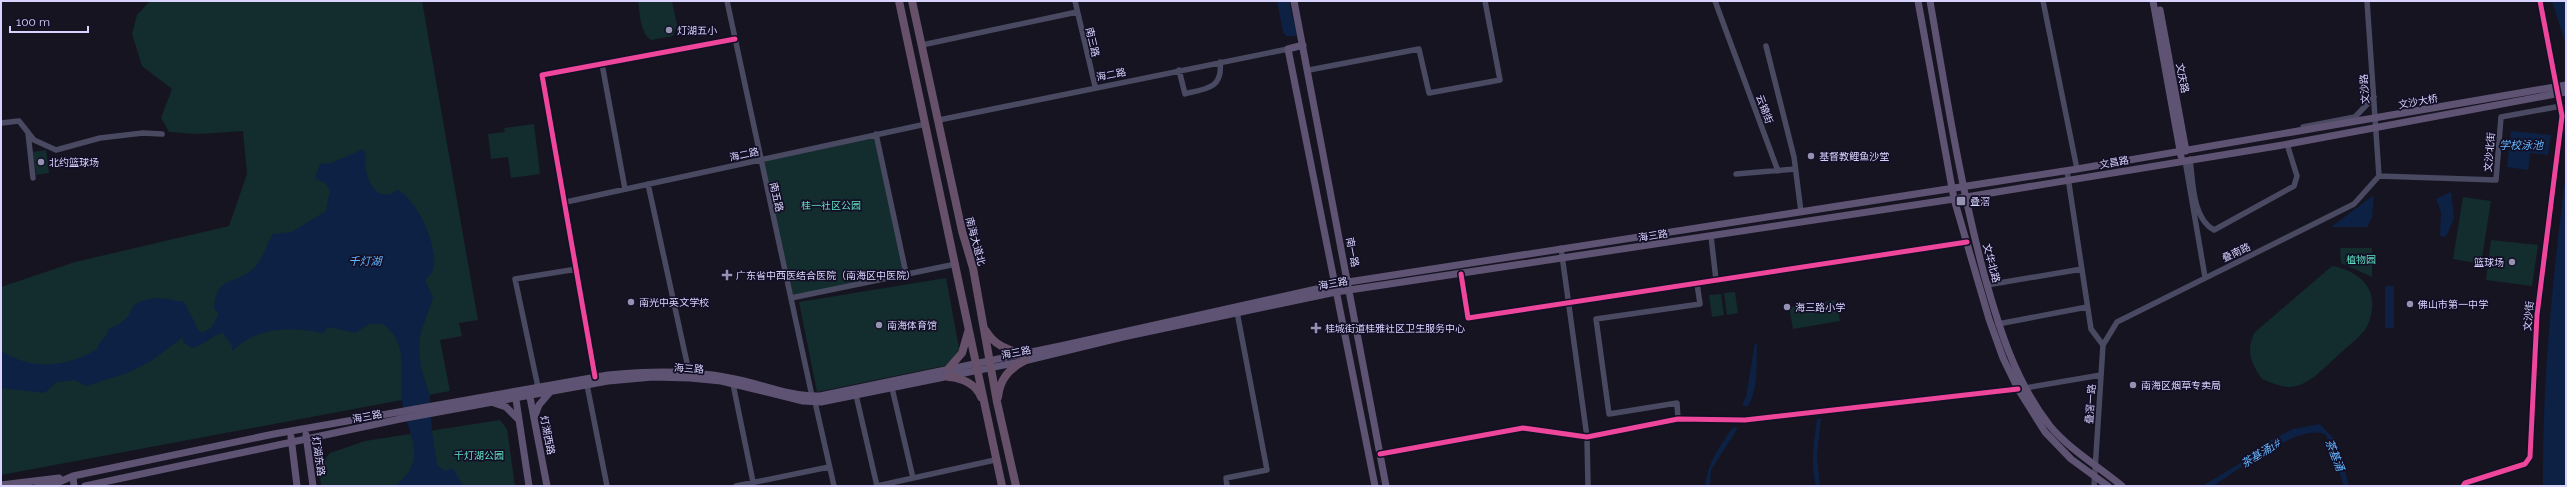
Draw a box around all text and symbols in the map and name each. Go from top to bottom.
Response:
scale bar [10,8,88,34]
text: 100 m [16,15,50,29]
marker: 灯湖五小 [664,25,674,35]
place label: 灯湖五小 [677,25,717,36]
street label: 南三路 [1084,26,1101,58]
street label: 文庆路 [2174,62,2191,94]
street label: 海二路 [1095,66,1127,83]
street label: 文沙路 [2358,74,2371,104]
street label: 云锦街 [1754,93,1775,125]
street label: 文沙大桥 [2397,93,2439,110]
street label: 文沙北街 [2482,132,2497,172]
water label: 学校泳池 [2499,139,2544,152]
street label: 海二路 [728,146,760,163]
marker: 基督教鲤鱼沙堂 [1806,151,1816,161]
place label: 基督教鲤鱼沙堂 [1819,151,1889,162]
street label: 文昌路 [2098,154,2130,171]
marker: 北约篮球场 [36,157,46,167]
place label: 北约篮球场 [49,157,99,168]
street label: 南五路 [768,181,785,213]
marker: 叠滘 [1955,195,1967,207]
place label: 叠滘 [1970,196,1990,207]
park label: 桂一社区公园 [801,200,861,211]
street label: 南海大道北 [964,216,987,267]
street label: 海三路 [1637,228,1669,243]
street label: 南一路 [1344,236,1361,268]
street label: 叠南路 [2220,241,2252,264]
street label: 文华北路 [1981,242,2002,284]
park label: 植物园 [2346,254,2376,265]
water label: 千灯湖 [349,255,383,268]
place label: 篮球场 [2474,257,2504,268]
marker: 篮球场 [2507,257,2517,267]
marker: 广东省中西医结合医院（南海区中医院） [721,269,733,281]
place label: 广东省中西医结合医院（南海区中医院） [736,270,916,281]
street label: 海三路 [1317,275,1349,292]
marker: 南光中英文学校 [626,297,636,307]
place label: 南光中英文学校 [639,297,709,308]
marker: 佛山市第一中学 [2405,299,2415,309]
place label: 佛山市第一中学 [2417,299,2488,310]
street label: 文沙街 [2522,301,2535,331]
marker: 海三路小学 [1782,302,1792,312]
place label: 海三路小学 [1795,302,1845,313]
marker: 南海体育馆 [874,320,884,330]
place label: 南海体育馆 [887,320,937,331]
marker: 桂城街道桂雅社区卫生服务中心 [1310,322,1322,334]
place label: 桂城街道桂雅社区卫生服务中心 [1325,323,1465,334]
street label: 海三路 [1000,344,1032,361]
street label: 海三路 [674,362,704,375]
marker: 南海区烟草专卖局 [2128,380,2138,390]
place label: 南海区烟草专卖局 [2141,380,2221,391]
street label: 叠滘一路 [2084,384,2097,424]
street label: 海三路 [351,408,383,425]
street label: 灯湖西路 [538,414,557,456]
street label: 灯湖东路 [310,435,327,477]
water label: 茶基涌1# [2239,436,2284,471]
water label: 茶基涌 [2323,437,2347,475]
park label: 千灯湖公园 [454,450,504,461]

